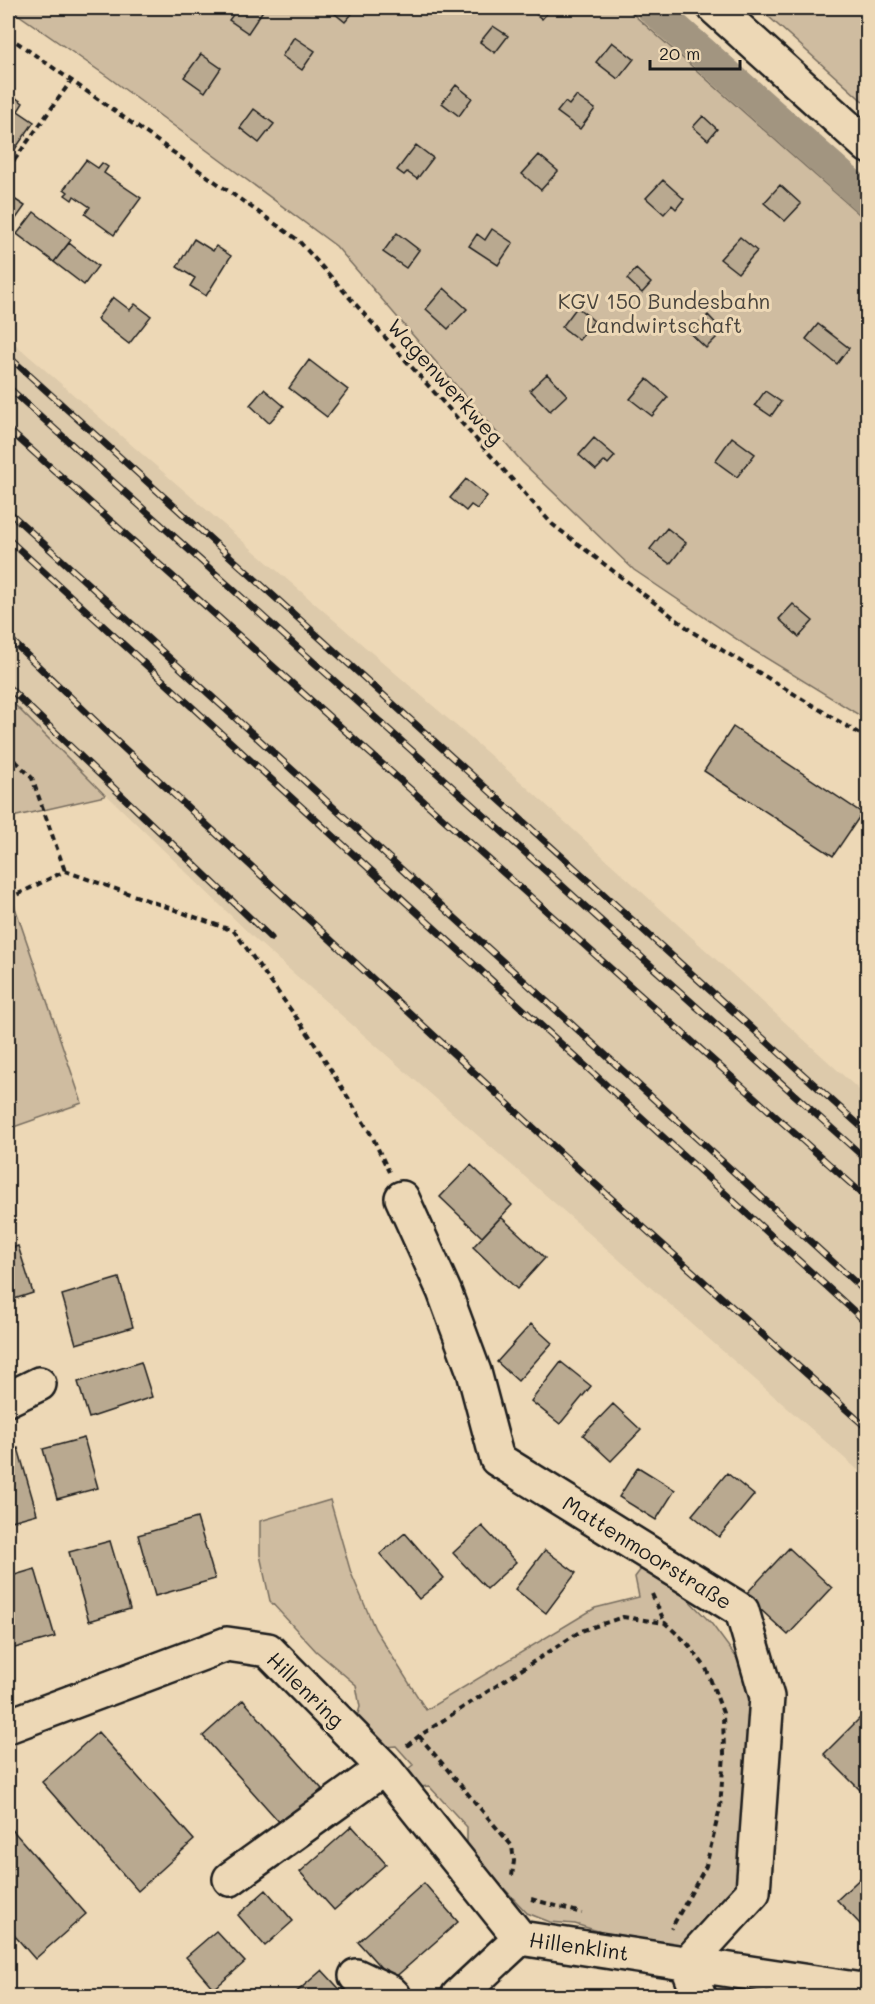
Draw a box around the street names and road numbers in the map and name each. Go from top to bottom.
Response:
street label: Wagenwerkweg [382,312,510,450]
street label: Mattenmoorstraße [558,1489,737,1615]
street label: Hillenring [262,1645,350,1732]
street label: Hillenklint [528,1925,631,1966]

